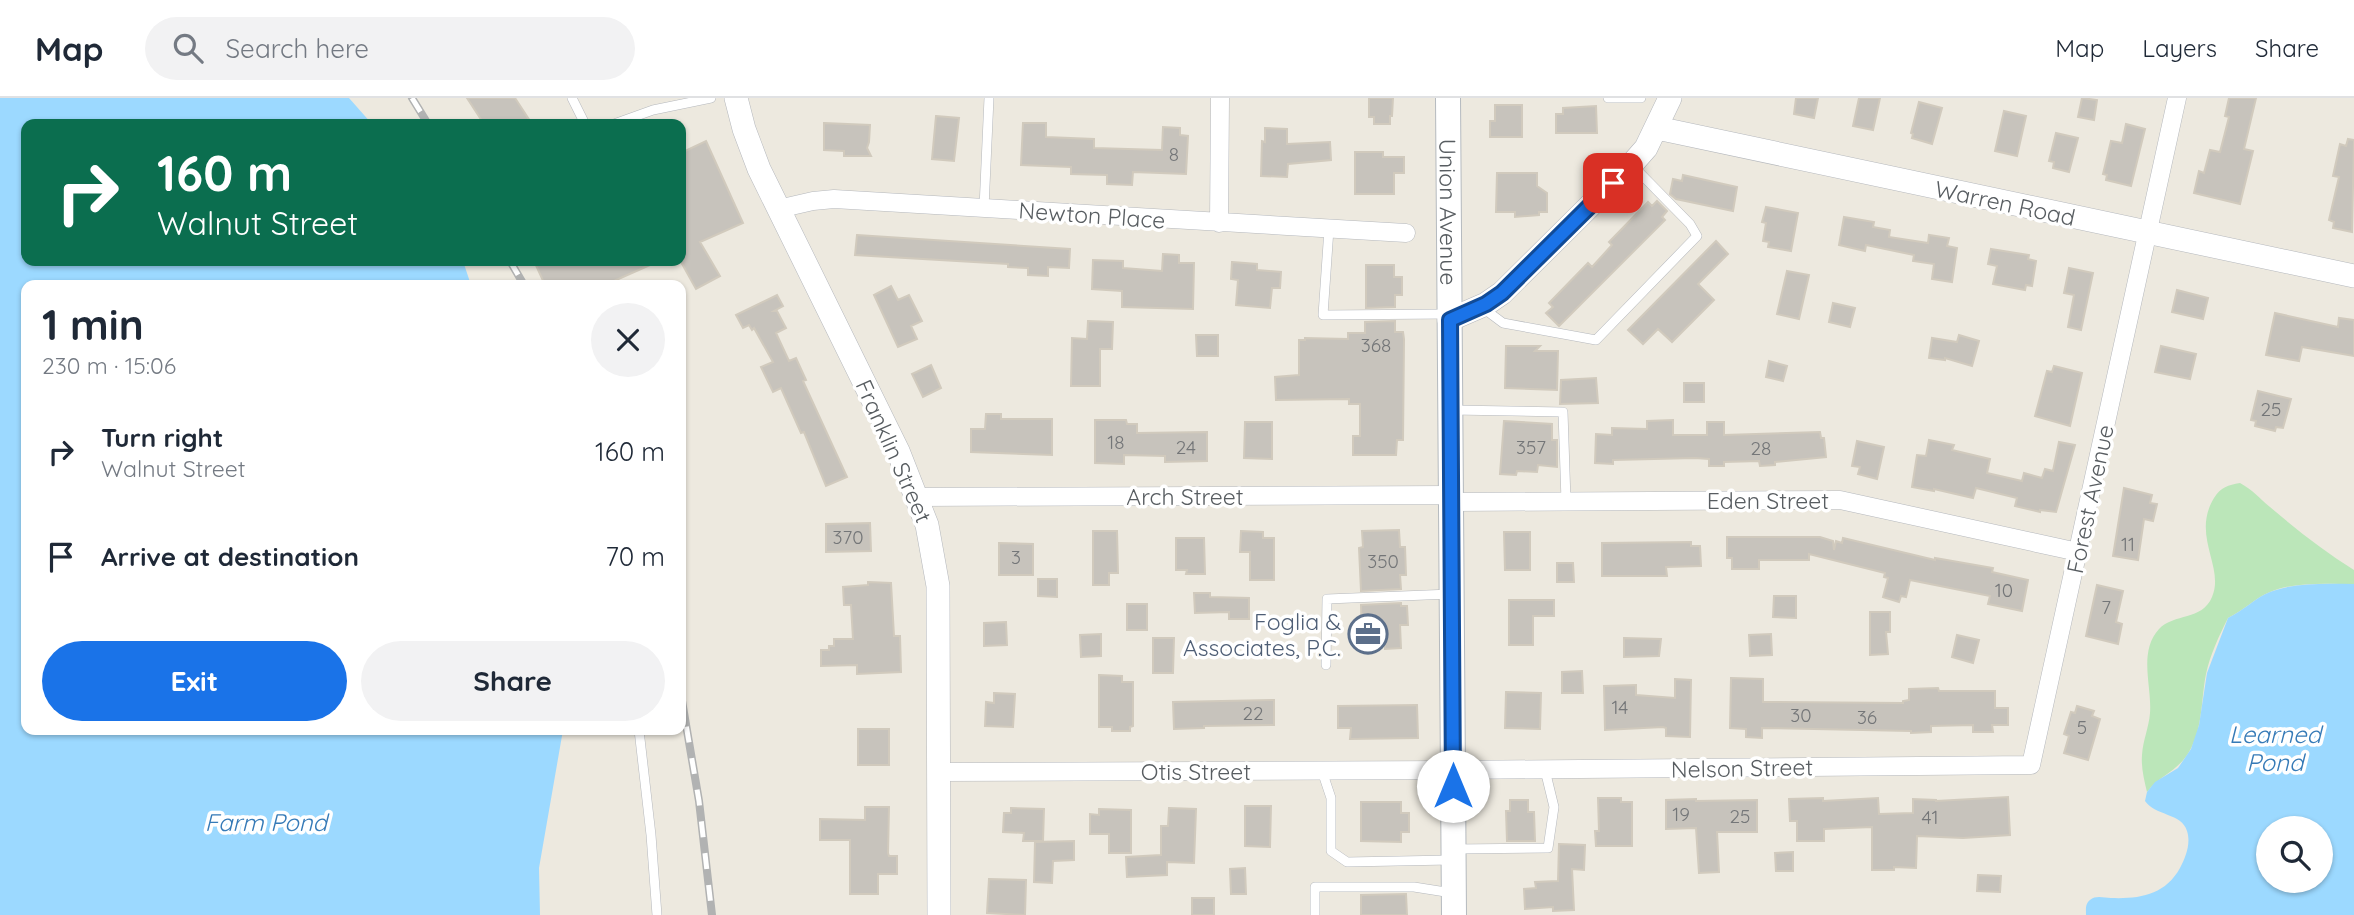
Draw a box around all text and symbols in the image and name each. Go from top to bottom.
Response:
search box [145,17,635,80]
text: Map [35,28,103,69]
icon: search [169,29,207,67]
text: Search here [225,32,369,65]
text: Map [2055,33,2104,63]
text: Layers [2142,33,2217,63]
text: Share [2255,33,2319,63]
street label: Union Avenue [1434,138,1464,286]
text: 160 m [157,142,292,203]
house number: 8 [1169,142,1179,166]
icon: right [42,147,133,238]
pin [1583,153,1643,213]
icon: arrive [1594,164,1632,202]
street label: Warren Road [1932,174,2078,232]
street label: Newton Place [1018,195,1166,235]
text: Walnut Street [157,203,358,243]
text: 1 min [42,298,144,351]
button: close [591,303,665,377]
house number: 368 [1361,333,1391,357]
text: 230 m · 15:06 [42,351,176,380]
street label: Franklin Street [850,375,939,527]
house number: 25 [2261,397,2281,421]
text: Turn right [101,421,223,454]
street label: Forest Avenue [2060,422,2120,576]
house number: 18 [1107,430,1125,454]
icon: right [42,433,80,471]
text: 160 m [595,435,665,468]
house number: 24 [1176,435,1196,459]
house number: 357 [1516,435,1546,459]
house number: 28 [1751,436,1771,460]
text: Walnut Street [101,454,246,483]
street label: Arch Street [1126,482,1244,511]
street label: Eden Street [1707,486,1829,515]
house number: 370 [832,525,864,549]
house number: 11 [2121,532,2135,556]
icon: arrive [42,538,80,576]
text: Arrive at destination [101,540,359,573]
text: 70 m [605,540,665,573]
house number: 3 [1011,545,1021,569]
house number: 350 [1367,549,1399,573]
house number: 10 [1995,578,2013,602]
house number: 7 [2101,595,2111,619]
place label: Foglia & Associates, P.C. [1183,607,1341,662]
office icon: Foglia & Associates, P.C. [1347,613,1389,655]
button: Exit [42,641,347,721]
button: Share [361,641,665,721]
house number: 14 [1612,695,1628,719]
house number: 22 [1242,701,1264,725]
house number: 30 [1790,703,1812,727]
house number: 36 [1857,705,1877,729]
house number: 5 [2077,715,2087,739]
water label: Learned Pond [2229,719,2325,777]
position arrow [1416,749,1490,823]
street label: Nelson Street [1671,752,1814,784]
street label: Otis Street [1141,757,1251,786]
house number: 19 [1672,802,1690,826]
house number: 25 [1730,804,1750,828]
house number: 41 [1922,805,1938,829]
water label: Farm Pond [205,807,331,837]
map controls [2256,816,2333,893]
button: search [2256,816,2333,893]

